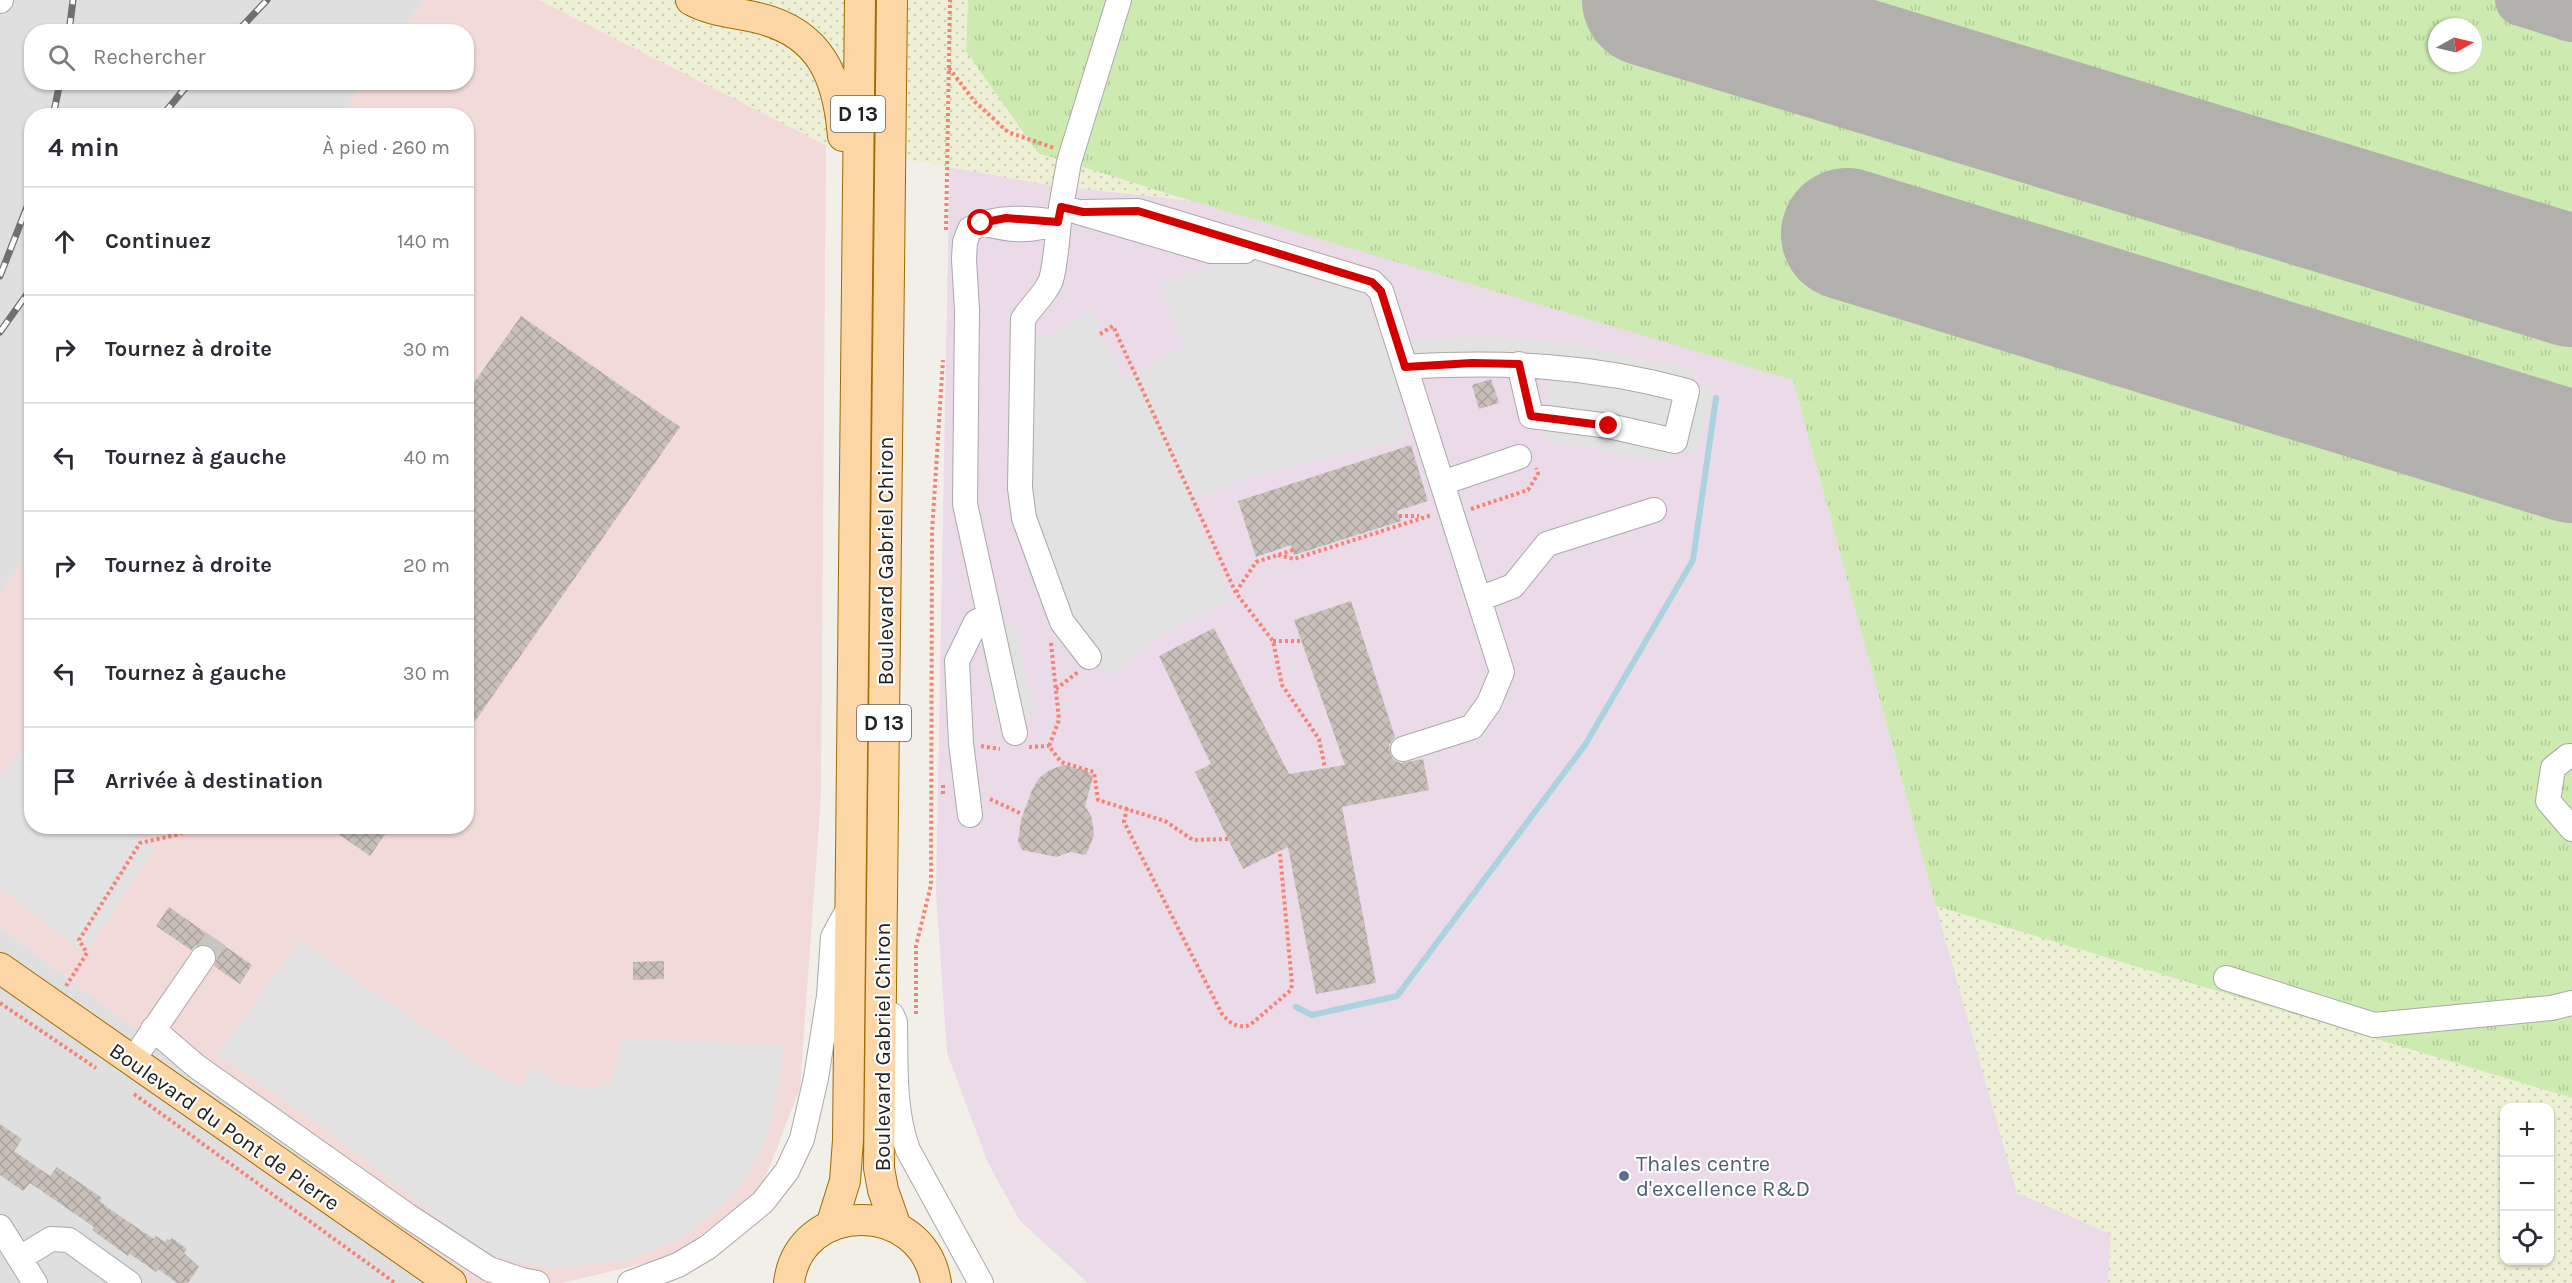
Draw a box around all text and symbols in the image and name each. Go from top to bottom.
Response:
north arrow [2428,18,2482,72]
search box [24,24,474,90]
icon: search [45,41,78,74]
text: Rechercher [93,44,206,70]
road number: D 13 [831,96,885,132]
text: 4 min [48,132,119,163]
text: À pied · 260 m [323,136,450,159]
route start [967,209,993,235]
icon: ahead [48,225,81,258]
text: Continuez [105,228,211,254]
text: 140 m [397,230,450,253]
icon: right [48,333,81,366]
text: Tournez à droite [105,336,272,362]
text: 30 m [403,338,450,361]
route end [1595,412,1621,438]
street label: Boulevard Gabriel Chiron [873,437,899,685]
icon: left [48,441,81,474]
text: Tournez à gauche [105,444,286,470]
text: 40 m [404,446,450,469]
icon: right [48,549,81,582]
text: Tournez à droite [105,552,272,578]
text: 20 m [403,554,450,577]
icon: left [48,657,81,690]
text: Tournez à gauche [105,660,286,686]
text: 30 m [403,662,450,685]
road number: D 13 [857,705,911,741]
icon: arrive [48,765,81,798]
text: Arrivée à destination [105,768,323,794]
street label: Boulevard Gabriel Chiron [870,923,896,1171]
street label: Boulevard du Pont de Pierre [104,1037,345,1216]
map controls [2500,1103,2554,1265]
button: + [2500,1103,2554,1157]
place label: Thales centre d'excellence R&D [1636,1151,1810,1202]
button: − [2500,1157,2554,1211]
marker: Thales centre d'excellence R&D [1617,1169,1631,1183]
button: locate [2500,1211,2554,1265]

